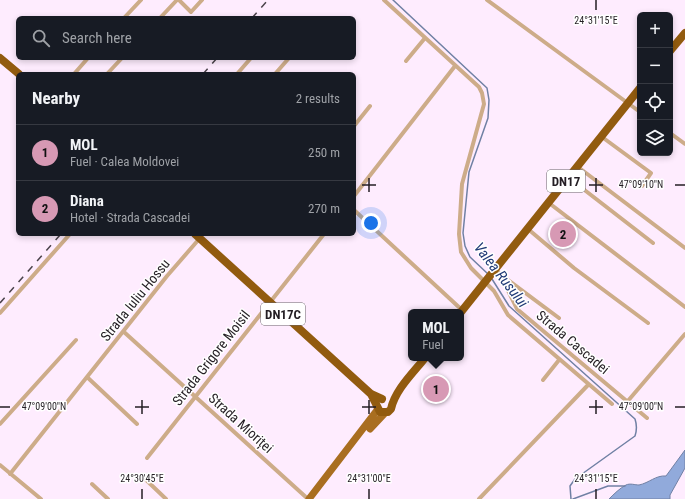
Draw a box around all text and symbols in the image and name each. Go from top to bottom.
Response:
map controls [637,12,673,156]
button: + [637,12,673,48]
text: 24°31'15"E [574,15,618,26]
search box [16,16,356,60]
icon: search [30,27,52,49]
text: Search here [62,29,132,47]
button: − [637,48,673,84]
button: locate [637,84,673,120]
text: Nearby [32,88,80,108]
text: 2 results [296,91,340,106]
button: layers [637,120,673,156]
text: MOL [70,136,98,154]
text: 1 [42,145,48,160]
text: 250 m [308,145,340,160]
text: Fuel · Calea Moldovei [70,154,179,169]
road number: DN17 [547,170,585,192]
text: 47°09'10"N [619,179,663,190]
text: Diana [70,192,104,210]
text: 2 [42,201,48,216]
text: 270 m [308,201,340,216]
text: Hotel · Strada Cascadei [70,210,190,225]
your location [361,213,381,233]
pin: 2 [550,219,576,249]
water label: Valea Rusului [470,239,532,312]
street label: Strada Iuliu Hossu [97,256,173,344]
road number: DN17C [261,303,305,325]
street label: Strada Grigore Moisil [169,307,253,409]
street label: Strada Cascadei [533,307,613,377]
popup [408,309,464,361]
text: MOL [422,319,450,337]
text: Fuel [422,337,444,352]
pin: 1 [423,374,449,404]
street label: Strada Mioriței [205,390,277,457]
text: 47°09'00"N [22,401,66,412]
text: 47°09'00"N [619,401,663,412]
text: 24°30'45"E [120,473,164,484]
text: 24°31'00"E [347,473,391,484]
text: 24°31'15"E [574,473,618,484]

